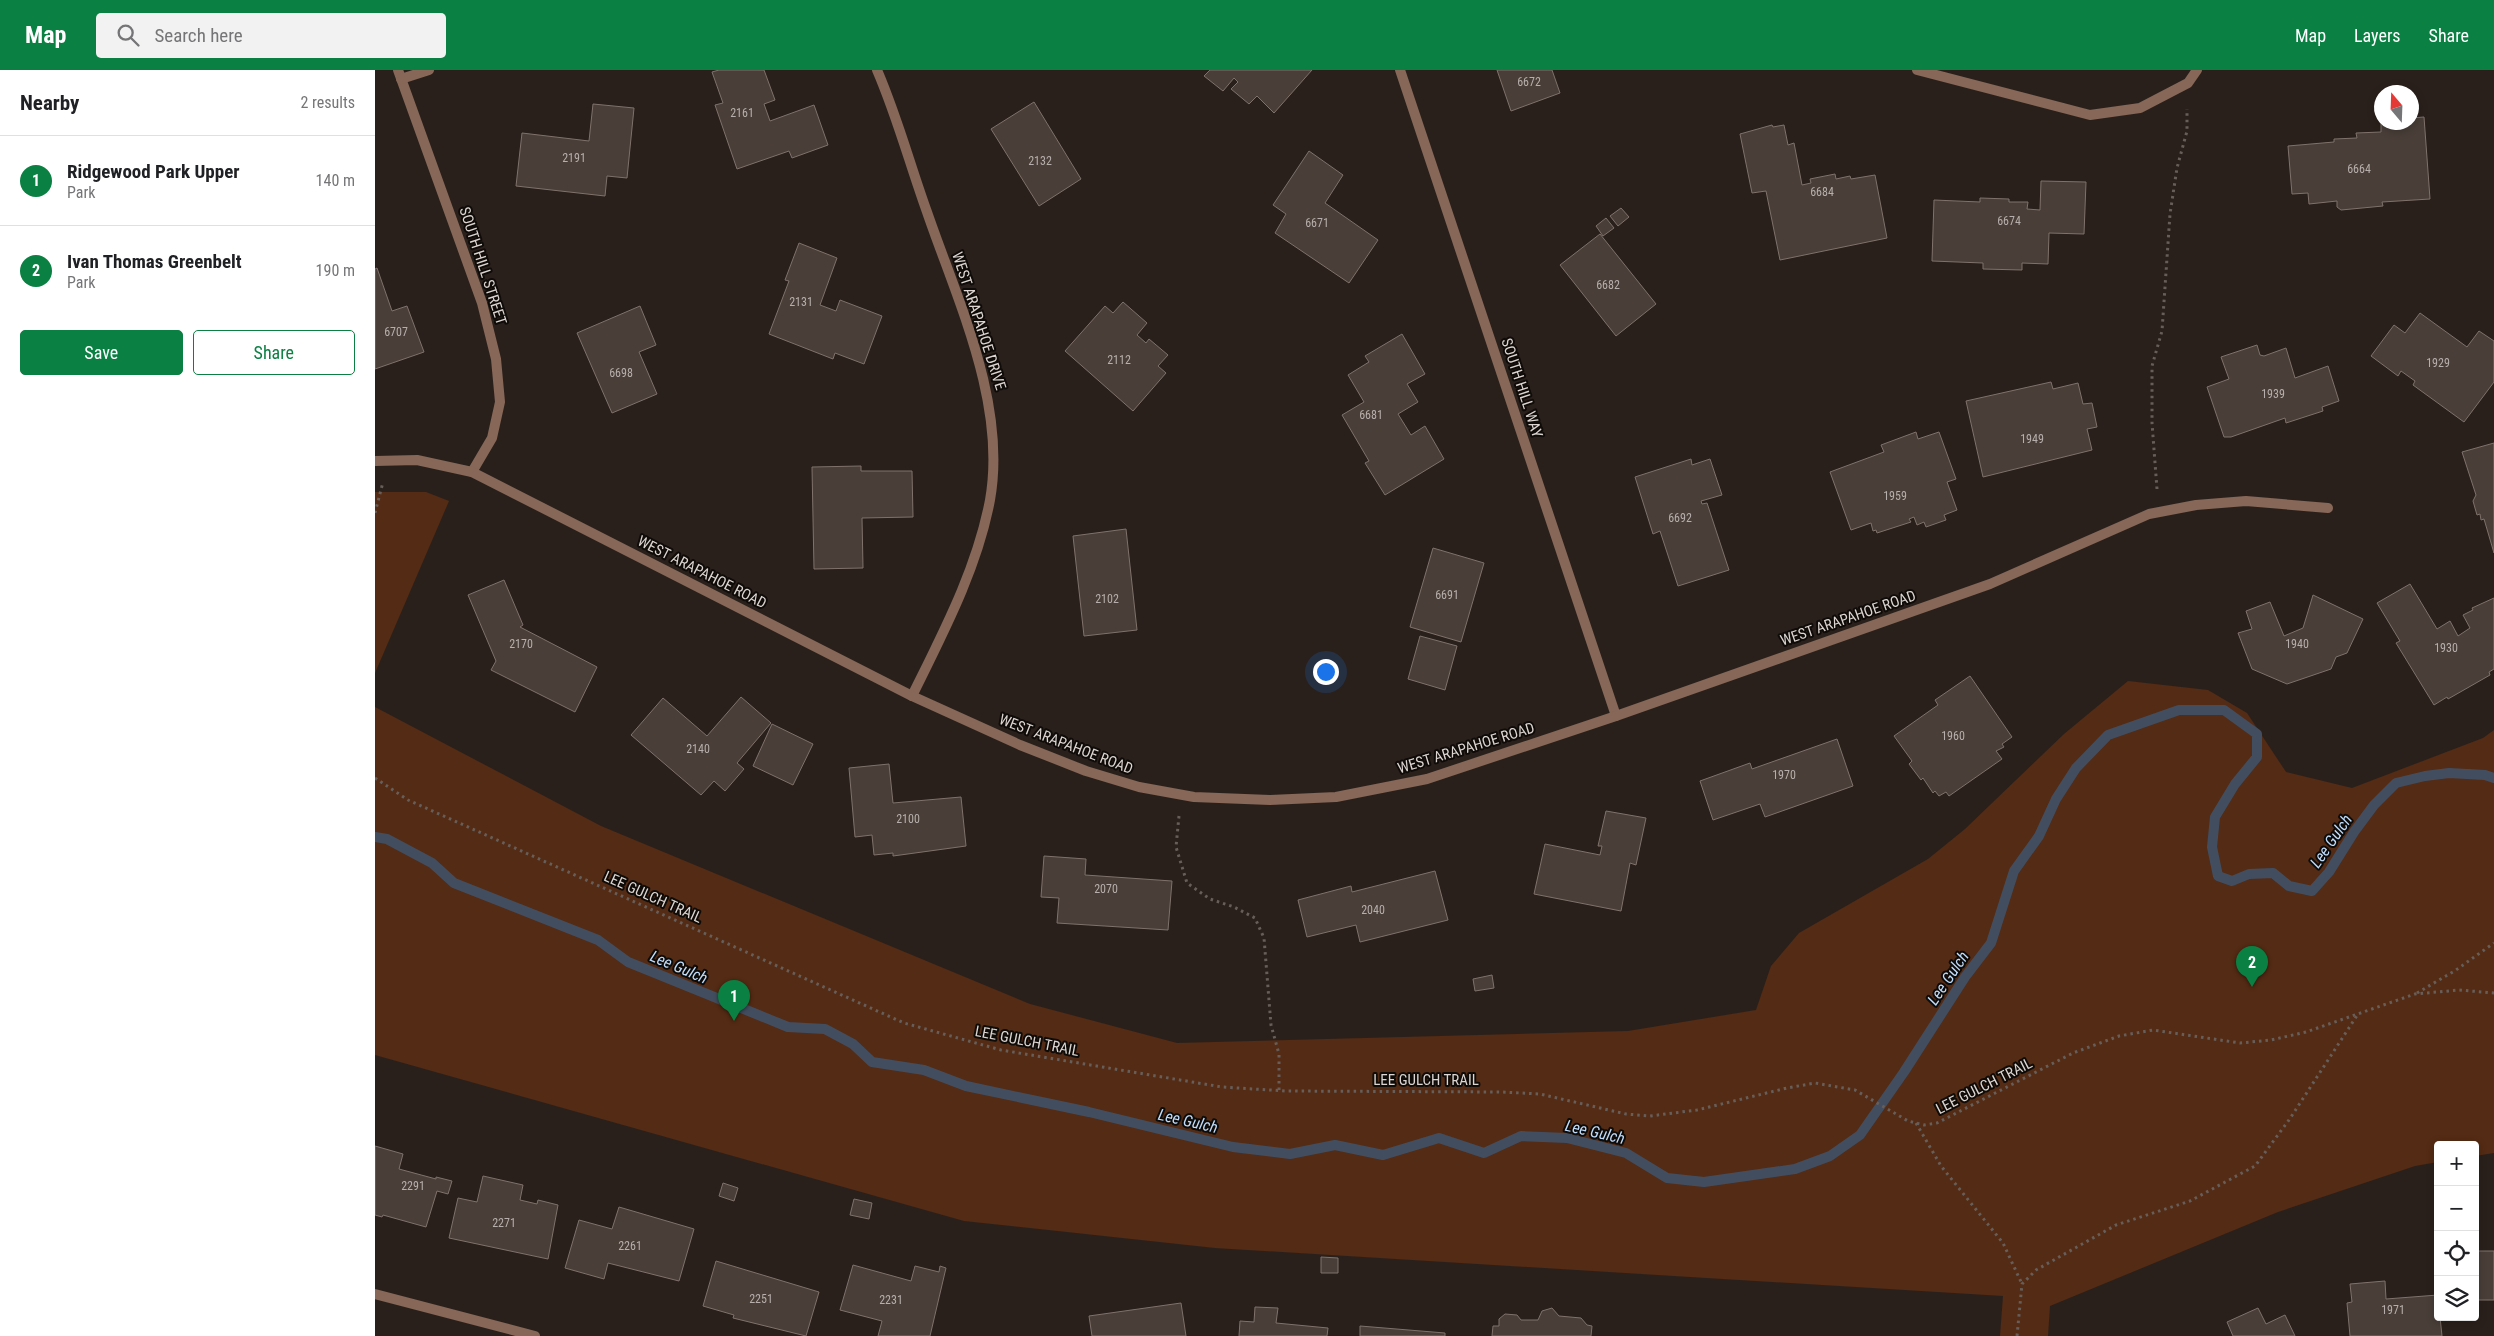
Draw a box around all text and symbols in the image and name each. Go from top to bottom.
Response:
search box [96,13,446,58]
text: Map [25,21,66,49]
icon: search [114,21,142,49]
text: Search here [154,24,243,47]
text: Map [2295,25,2326,46]
text: Layers [2354,25,2401,46]
text: Share [2429,25,2469,46]
house number: 6672 [1517,75,1541,89]
north arrow [2374,85,2419,130]
text: Nearby [20,91,79,115]
text: 2 results [300,93,355,112]
house number: 2161 [730,106,754,120]
house number: 2191 [562,151,586,165]
house number: 2132 [1028,154,1052,168]
text: Ridgewood Park Upper [67,160,240,183]
house number: 6664 [2347,162,2371,176]
text: 1 [32,171,40,190]
text: 140 m [316,171,355,190]
text: Park [67,183,96,202]
house number: 6684 [1810,185,1834,199]
street label: SOUTH HILL STREET [455,205,511,327]
house number: 6674 [1997,214,2021,228]
house number: 6671 [1305,216,1329,230]
text: Ivan Thomas Greenbelt [67,250,242,273]
street label: WEST ARAPAHOE DRIVE [948,250,1010,392]
text: 2 [32,261,40,280]
text: 190 m [316,261,355,280]
text: Park [67,273,96,292]
house number: 6682 [1596,278,1620,292]
house number: 2131 [789,295,813,309]
house number: 6707 [384,325,408,339]
button: Save [20,330,183,375]
button: Share [193,330,355,375]
street label: SOUTH HILL WAY [1497,336,1547,440]
house number: 2112 [1107,353,1131,367]
house number: 1929 [2426,356,2450,370]
house number: 6698 [609,366,633,380]
house number: 1939 [2261,387,2285,401]
house number: 6681 [1359,408,1383,422]
house number: 1949 [2020,432,2044,446]
house number: 1959 [1883,489,1907,503]
house number: 6692 [1668,511,1692,525]
street label: WEST ARAPAHOE ROAD [635,532,769,612]
street label: WEST ARAPAHOE ROAD [1778,586,1918,650]
house number: 6691 [1435,588,1459,602]
house number: 2102 [1095,592,1119,606]
house number: 2170 [509,637,533,651]
house number: 1940 [2285,637,2309,651]
house number: 1930 [2434,641,2458,655]
your location [1313,659,1339,685]
street label: WEST ARAPAHOE ROAD [996,710,1136,778]
street label: WEST ARAPAHOE ROAD [1395,719,1537,777]
house number: 1960 [1941,729,1965,743]
house number: 2140 [686,742,710,756]
house number: 1970 [1772,768,1796,782]
water label: Lee Gulch [2306,811,2356,871]
house number: 2100 [896,812,920,826]
street label: LEE GULCH TRAIL [601,867,705,927]
house number: 2070 [1094,882,1118,896]
house number: 2040 [1361,903,1385,917]
water label: Lee Gulch [647,946,711,988]
pin: 2 [2236,946,2268,987]
water label: Lee Gulch [1923,948,1973,1008]
pin: 1 [718,980,750,1021]
street label: LEE GULCH TRAIL [973,1022,1081,1060]
street label: LEE GULCH TRAIL [1933,1054,2035,1118]
street label: LEE GULCH TRAIL [1373,1071,1479,1089]
water label: Lee Gulch [1156,1105,1220,1137]
water label: Lee Gulch [1563,1116,1627,1148]
map controls [2434,1141,2479,1321]
button: + [2434,1141,2479,1186]
house number: 2291 [401,1179,425,1193]
button: − [2434,1186,2479,1231]
house number: 2271 [492,1216,516,1230]
button: locate [2434,1231,2479,1276]
house number: 2261 [618,1239,642,1253]
button: layers [2434,1276,2479,1321]
house number: 2251 [749,1292,773,1306]
house number: 2231 [879,1293,903,1307]
house number: 1971 [2381,1303,2405,1317]

